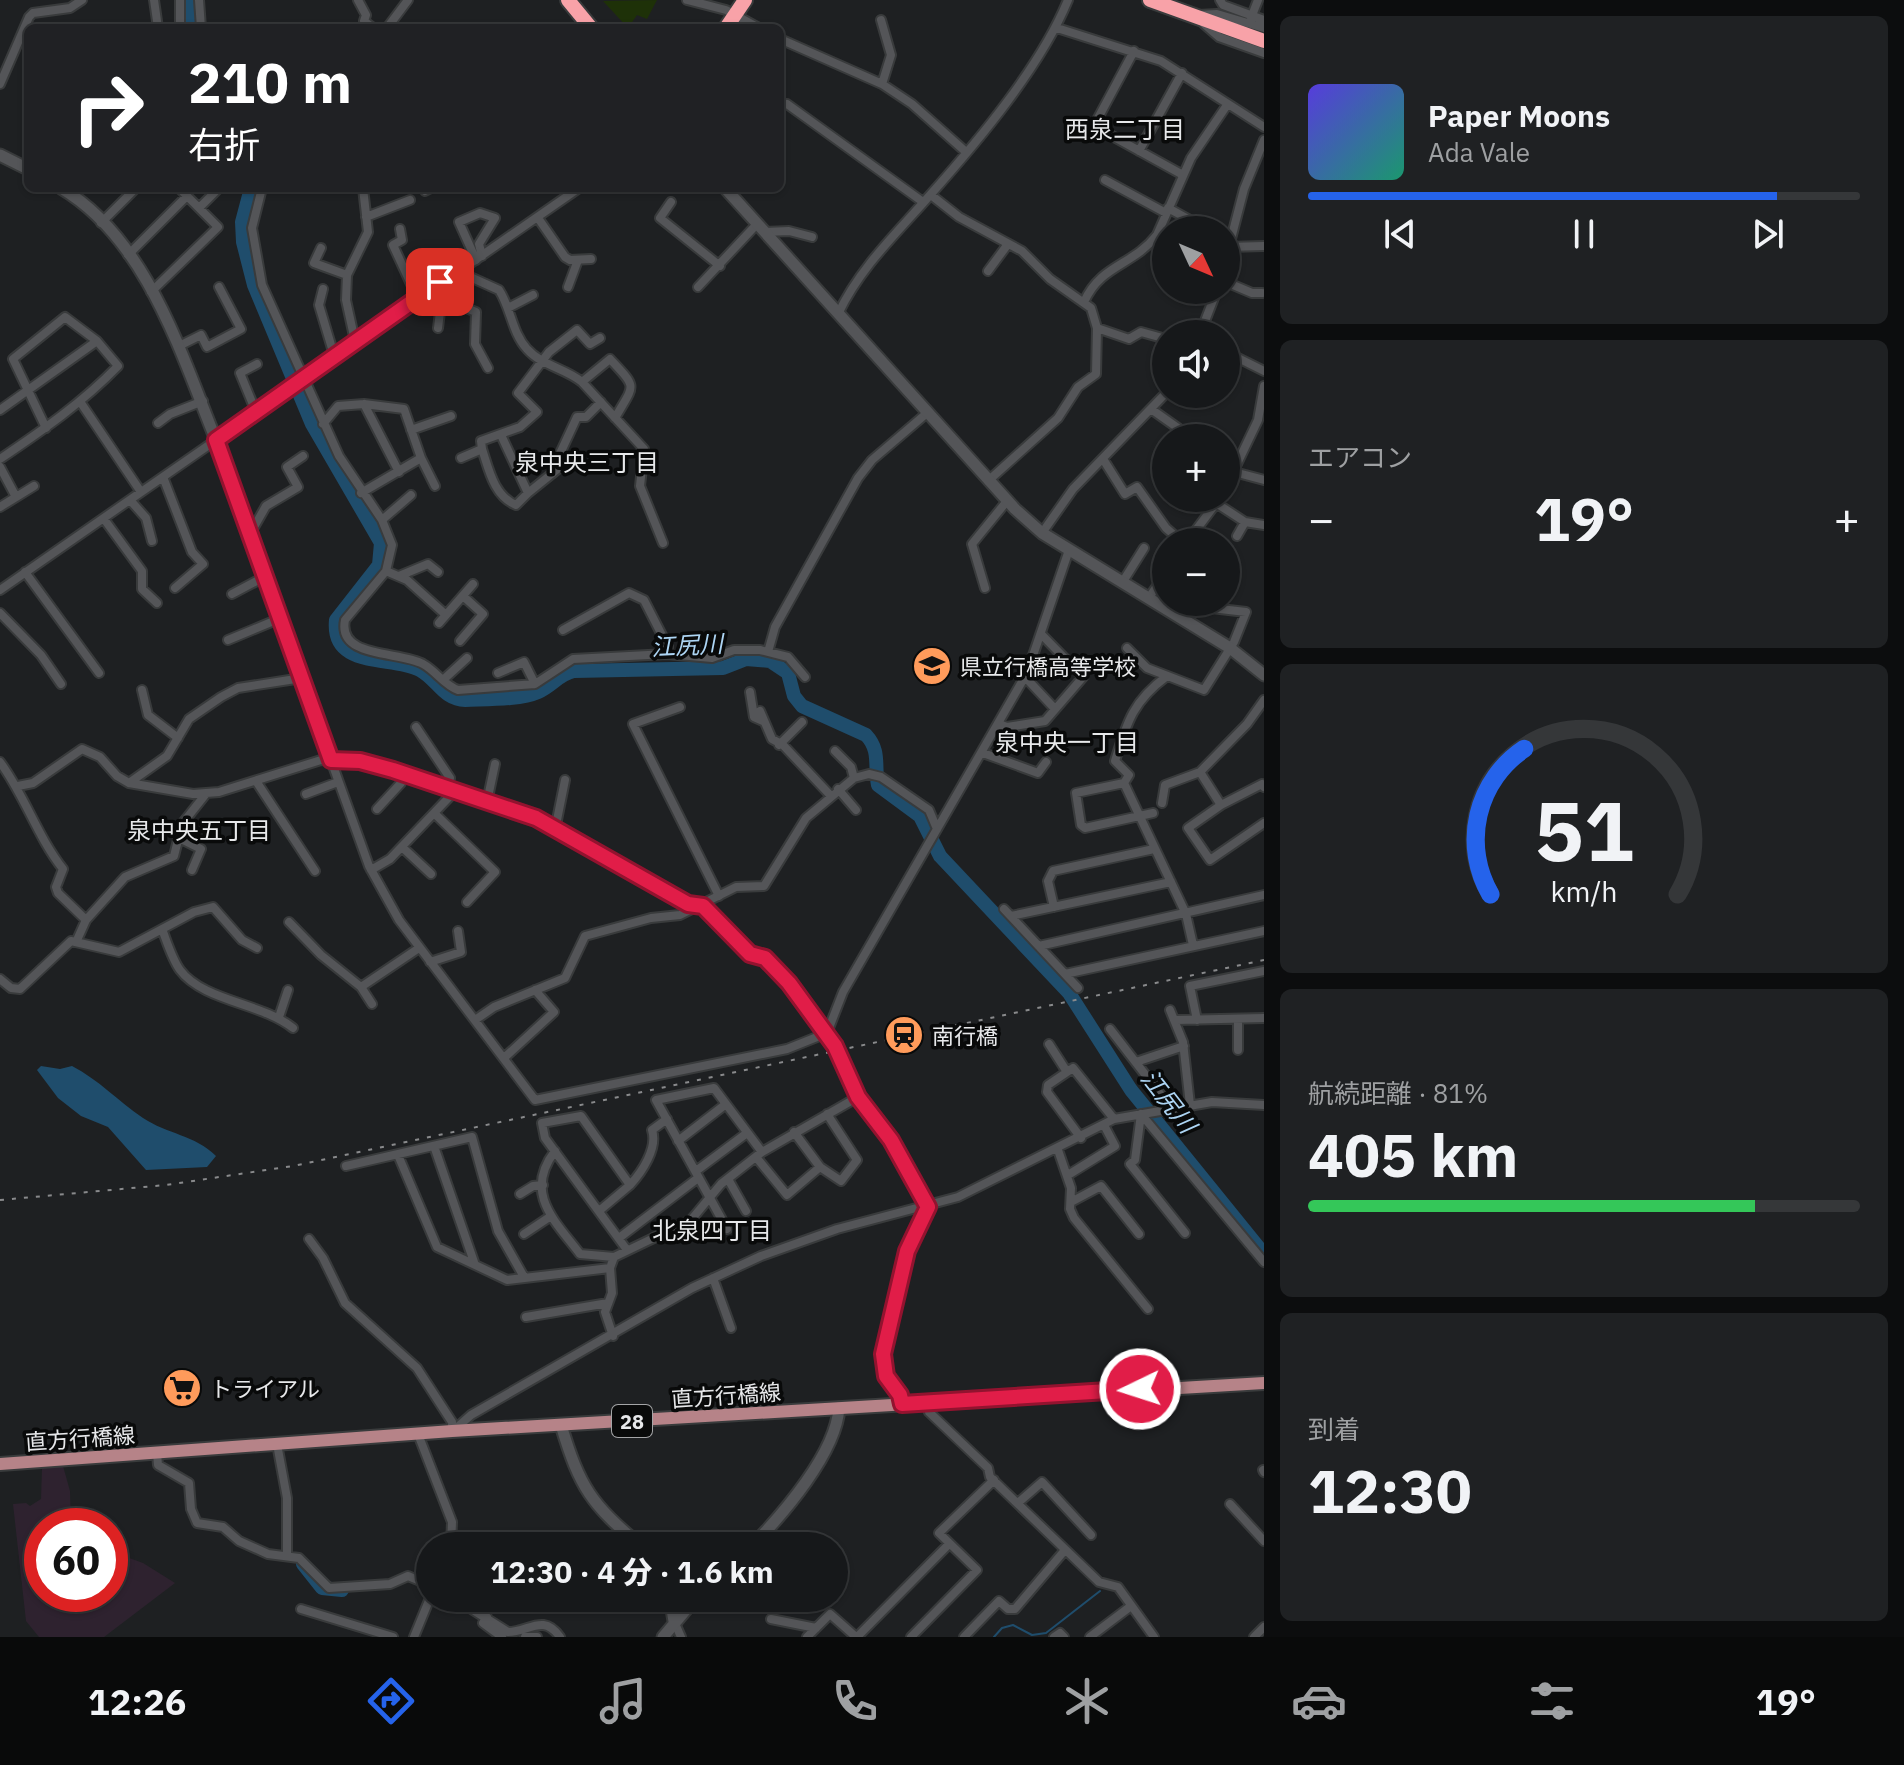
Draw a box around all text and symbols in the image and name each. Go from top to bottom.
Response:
text: 210 m [188,46,352,118]
icon: right [56,56,160,160]
text: Paper Moons [1428,96,1610,135]
district label: 西泉二丁目 [1065,113,1185,145]
text: 右折 [188,121,260,168]
text: Ada Vale [1428,135,1530,169]
icon: previous [1378,212,1422,256]
icon: pause [1562,212,1606,256]
icon: next [1746,212,1790,256]
north arrow [1152,216,1240,304]
map controls [1152,216,1240,616]
pin [406,248,474,316]
icon: arrive [418,260,462,304]
button: sound [1152,320,1240,408]
button: + [1152,424,1240,512]
text: エアコン [1308,440,1412,474]
district label: 泉中央三丁目 [515,446,659,478]
text: 19° [1534,479,1634,558]
text: − [1308,490,1334,547]
text: + [1834,490,1860,547]
button: − [1152,528,1240,616]
water label: 江尻川 [650,627,727,663]
school or university icon: 県立行橋高等学校 [911,645,953,687]
place label: 県立行橋高等学校 [960,652,1136,681]
district label: 泉中央一丁目 [995,726,1139,758]
text: 51 [1534,775,1634,883]
district label: 泉中央五丁目 [127,814,271,846]
text: km/h [1550,873,1618,910]
station icon: 南行橋 [883,1014,925,1056]
place label: 南行橋 [932,1021,998,1050]
water label: 江尻川 [1134,1063,1206,1142]
text: 航続距離 · 81% [1308,1076,1488,1110]
text: 405 km [1308,1115,1518,1194]
district label: 北泉四丁目 [652,1214,772,1246]
position arrow [1098,1347,1182,1431]
supermarket icon: トライアル [161,1367,203,1409]
place label: トライアル [210,1374,320,1403]
street label: 直方行橋線 [670,1377,782,1413]
road number: 28 [612,1405,652,1437]
text: 到着 [1308,1412,1360,1446]
street label: 直方行橋線 [24,1420,136,1456]
text: 12:30 [1308,1451,1472,1530]
speed limit sign: 60 [24,1508,128,1612]
text: 12:30 · 4 分 · 1.6 km [490,1552,774,1591]
icon: directions [363,1673,419,1729]
icon: music [595,1673,651,1729]
icon: phone [827,1673,883,1729]
icon: climate [1059,1673,1115,1729]
icon: car [1291,1673,1347,1729]
icon: filters [1524,1673,1580,1729]
text: 12:26 [88,1678,186,1725]
text: 19° [1756,1678,1816,1725]

